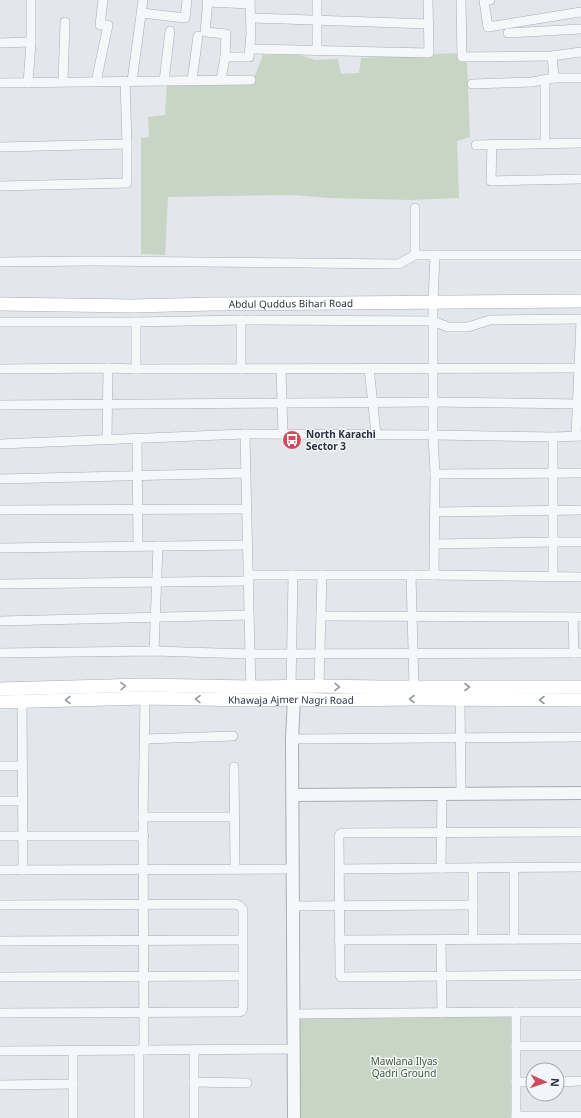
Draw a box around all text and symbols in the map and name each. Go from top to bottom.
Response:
street label: Abdul Quddus Bihari Road [229,296,353,311]
place label: North Karachi Sector 3 [306,427,376,453]
bus stop icon: North Karachi Sector 3 [281,429,303,451]
one-way arrow [120,682,126,690]
one-way arrow [334,682,340,691]
one-way arrow [464,683,470,691]
street label: Khawaja Ajmer Nagri Road [228,692,354,707]
one-way arrow [195,695,201,703]
one-way arrow [409,695,415,703]
one-way arrow [65,696,71,704]
one-way arrow [539,696,545,704]
park label: Mawlana Ilyas Qadri Ground [371,1054,438,1080]
north arrow [525,1062,565,1102]
text: N [548,1078,563,1087]

